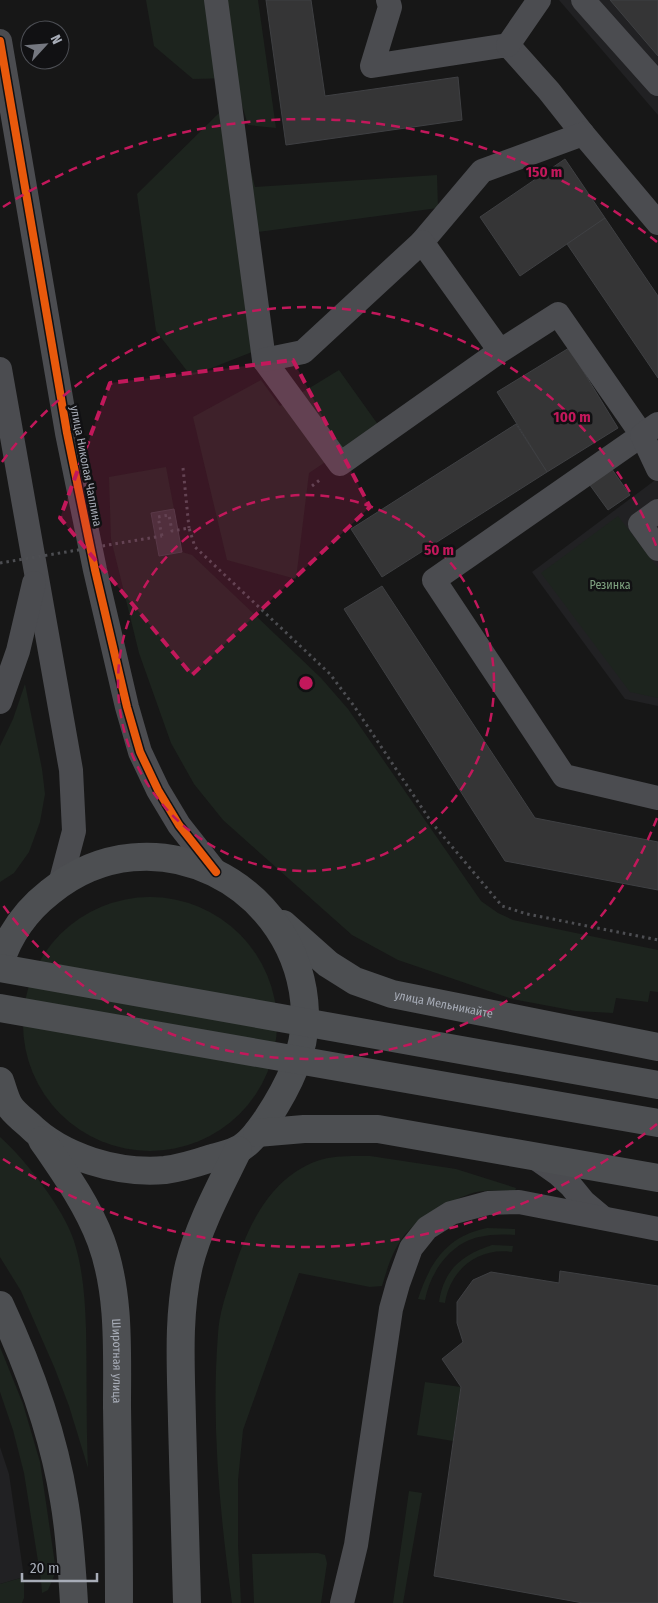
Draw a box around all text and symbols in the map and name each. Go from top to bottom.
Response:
north arrow [20,20,70,70]
text: N [47,32,66,47]
text: 150 m [526,163,562,181]
street label: улица Николая Чаплина [67,404,105,528]
text: 100 m [553,408,591,426]
text: 50 m [424,541,454,559]
park label: Резинка [589,578,631,592]
centre of rings [297,674,315,692]
street label: улица Мельникайте [393,988,494,1021]
street label: Широтная улица [109,1318,124,1404]
scale bar [22,1550,98,1582]
text: 20 m [30,1559,60,1577]

